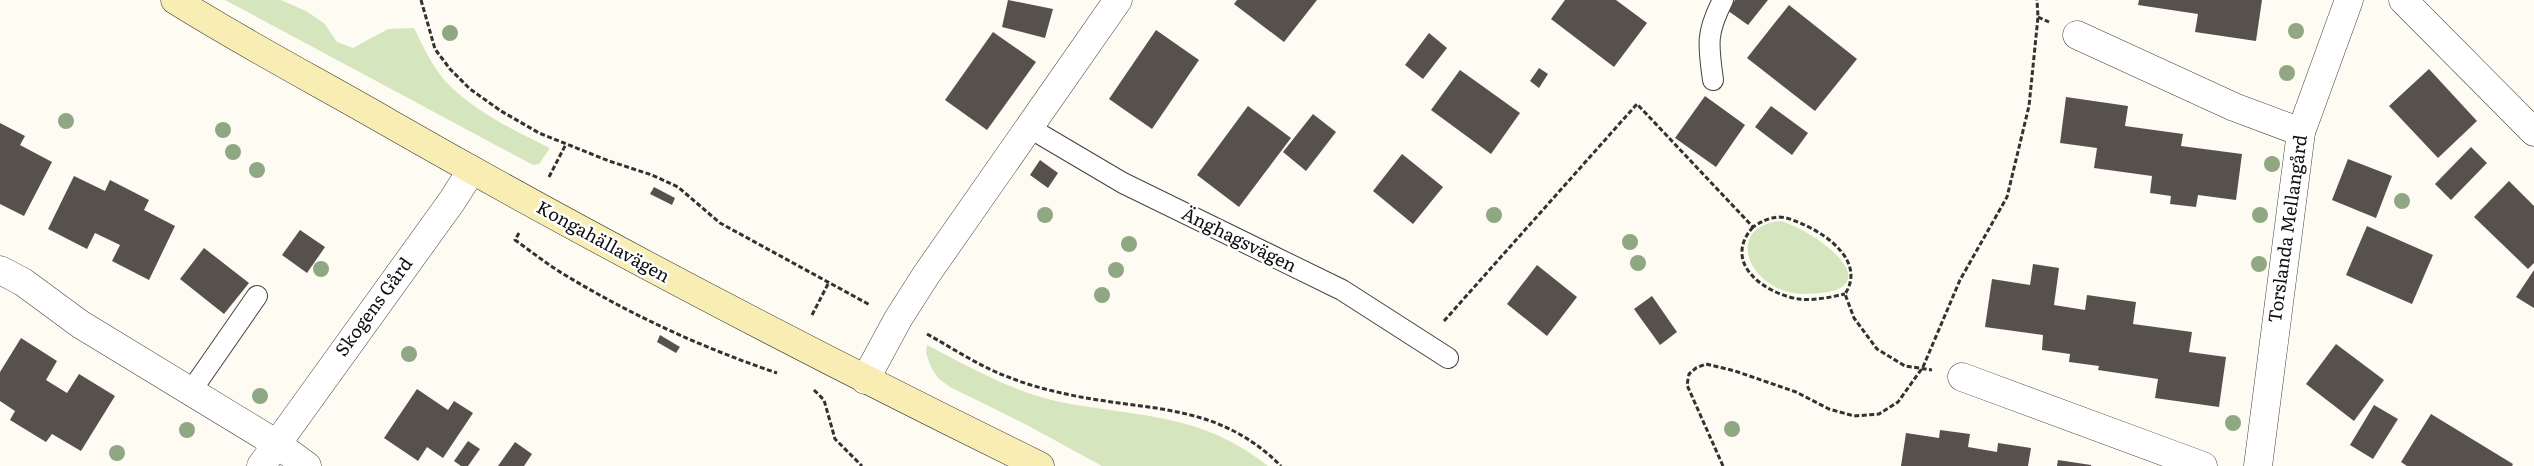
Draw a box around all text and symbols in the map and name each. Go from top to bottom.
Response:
street label: Torslanda Mellangård [2260,133,2313,325]
street label: Kongahällavägen [532,193,675,289]
street label: Änghagsvägen [1178,199,1302,278]
street label: Skogens Gård [328,251,418,361]

